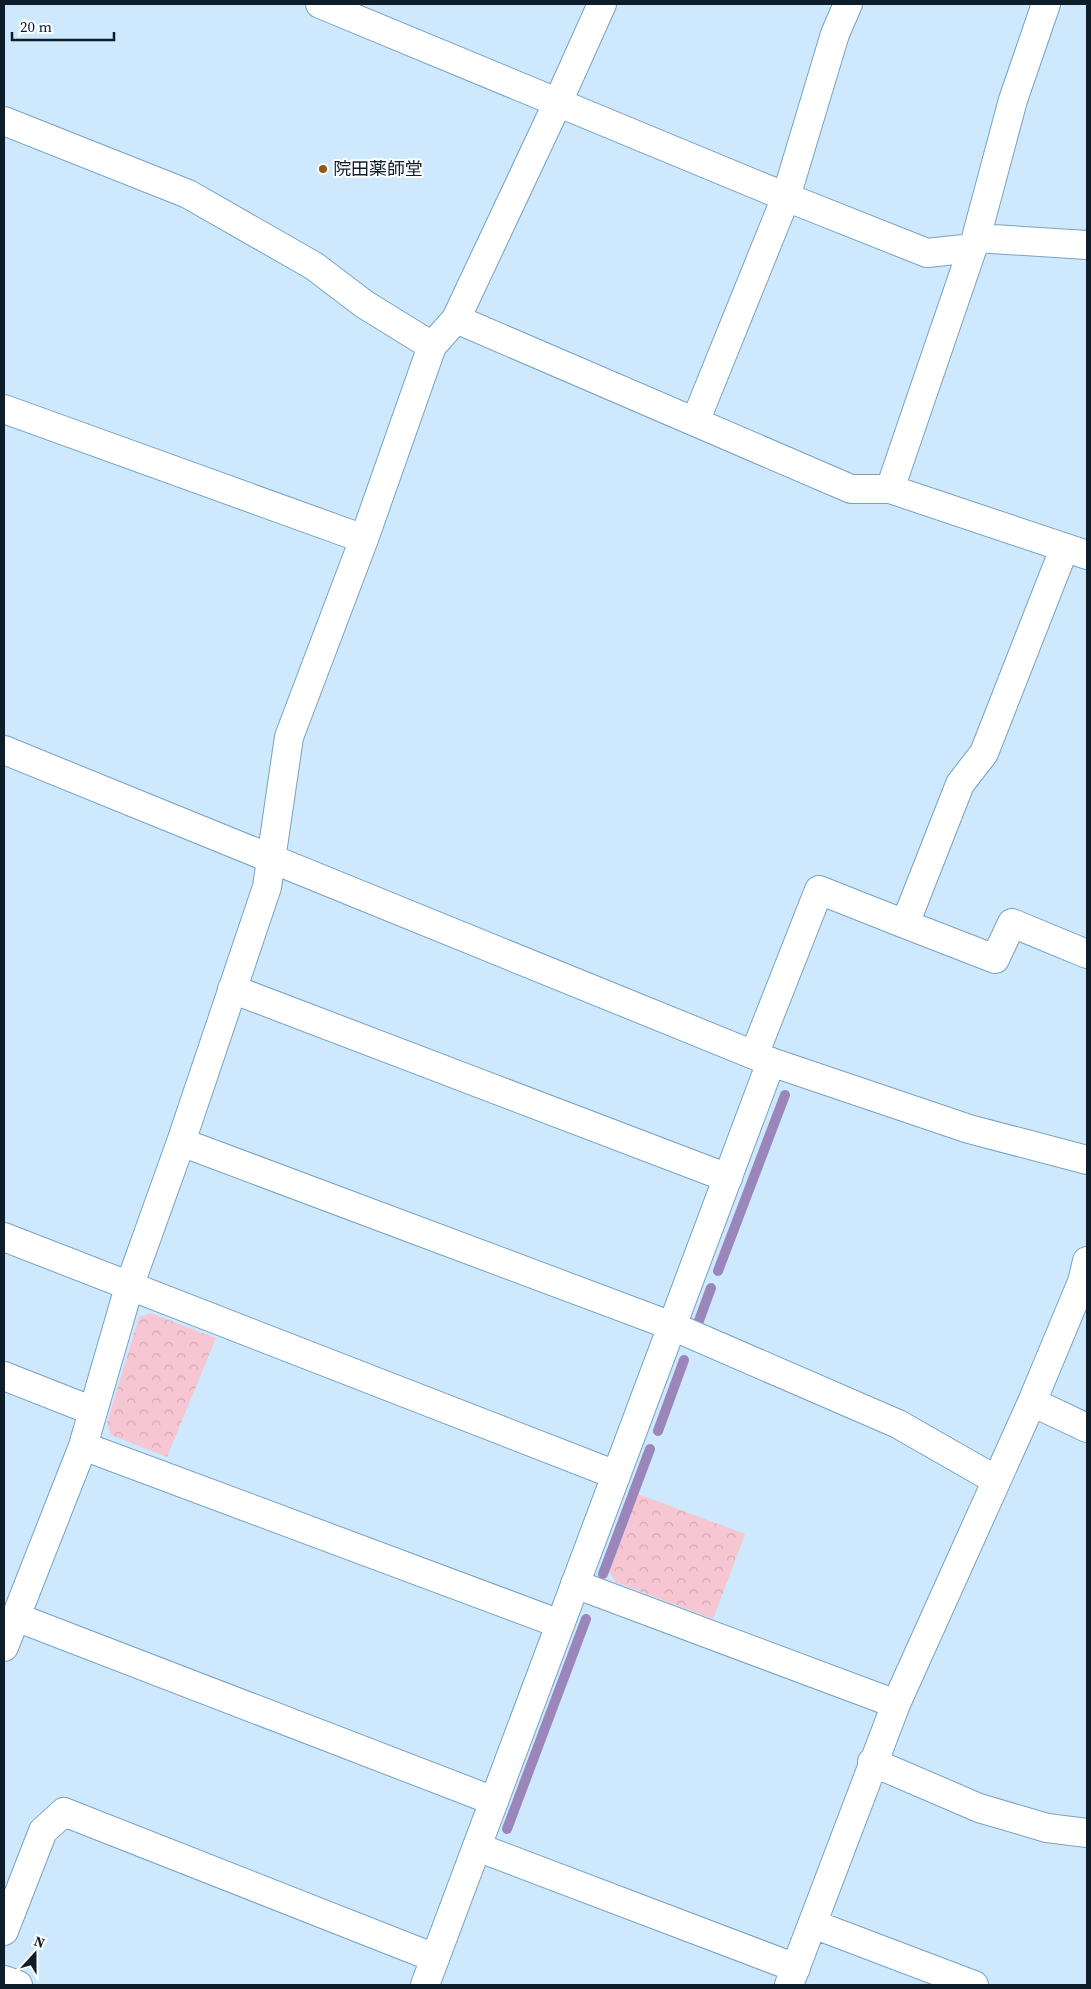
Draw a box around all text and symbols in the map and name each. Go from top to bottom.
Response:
scale bar [12,10,115,42]
text: 20 m [20,16,52,37]
place label: 院田薬師堂 [333,156,423,181]
marker: 院田薬師堂 [317,163,329,175]
north arrow [10,1929,60,1979]
text: N [31,1931,48,1953]

